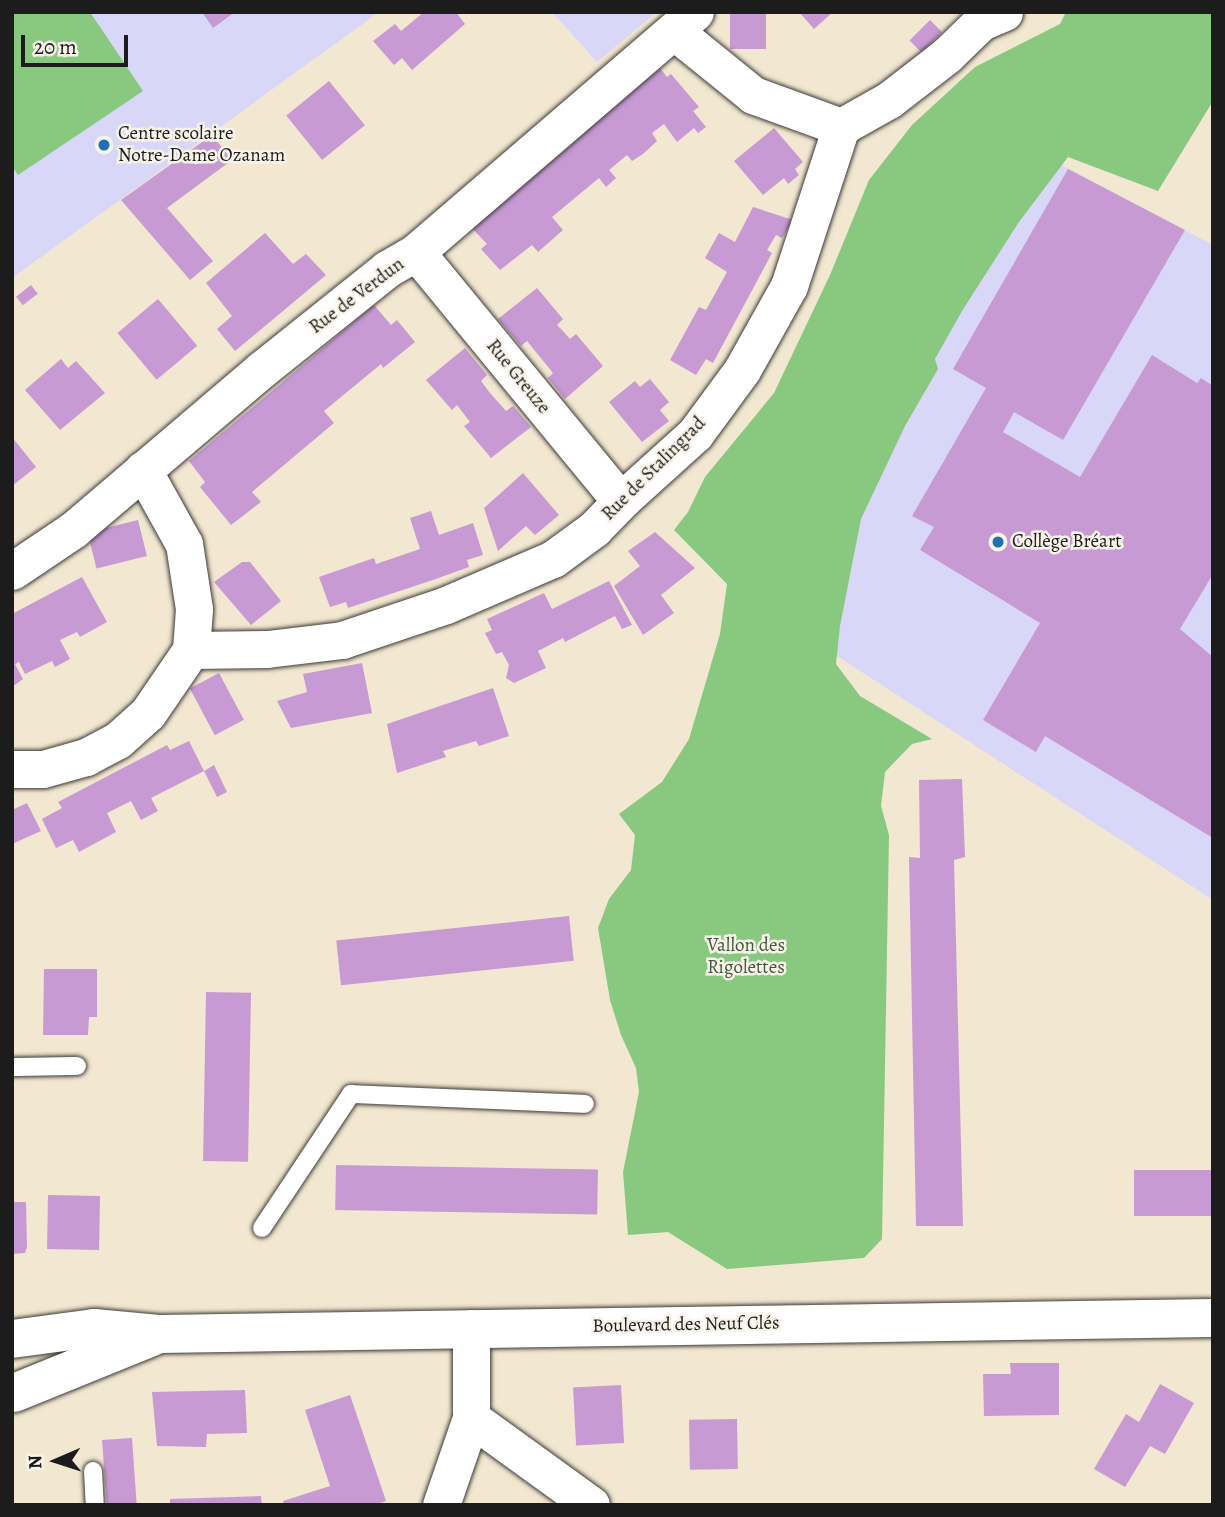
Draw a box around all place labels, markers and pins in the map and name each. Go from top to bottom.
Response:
place label: Centre scolaire Notre-Dame Ozanam [118,123,285,167]
marker: Centre scolaire Notre-Dame Ozanam [96,137,112,153]
place label: Collège Bréart [1012,531,1122,553]
marker: Collège Bréart [990,534,1006,550]

